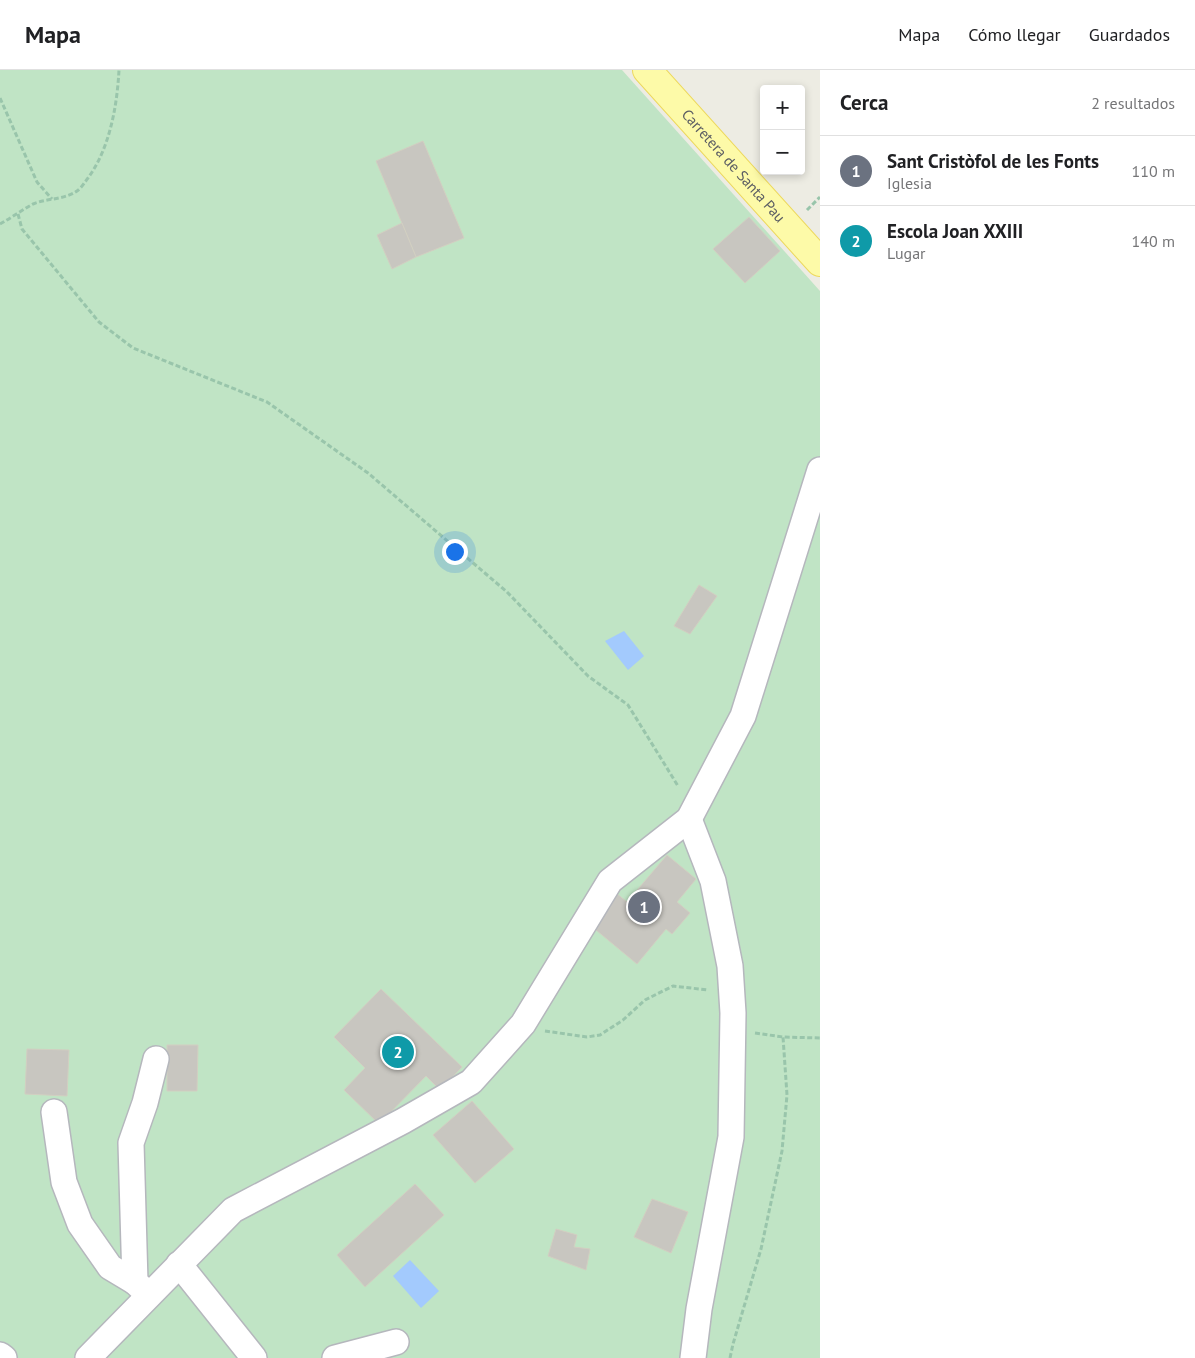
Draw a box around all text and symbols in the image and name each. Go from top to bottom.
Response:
text: Mapa [25,19,81,50]
text: Mapa [898,23,940,46]
text: Cómo llegar [968,23,1061,46]
text: Guardados [1089,23,1170,46]
map controls [760,85,805,175]
button: + [760,85,805,130]
text: Cerca [840,89,889,116]
text: 2 resultados [1091,93,1175,113]
street label: Carretera de Santa Pau [678,105,790,226]
button: − [760,130,805,175]
text: Sant Cristòfol de les Fonts [887,149,1099,173]
text: 1 [851,161,861,181]
text: 110 m [1132,161,1175,181]
text: Iglesia [887,173,932,193]
text: Escola Joan XXIII [887,219,1023,243]
text: 2 [851,231,861,251]
text: 140 m [1132,231,1175,251]
text: Lugar [887,243,926,263]
your location [442,539,468,565]
pin: 1 [628,888,660,926]
pin: 2 [382,1033,414,1071]

